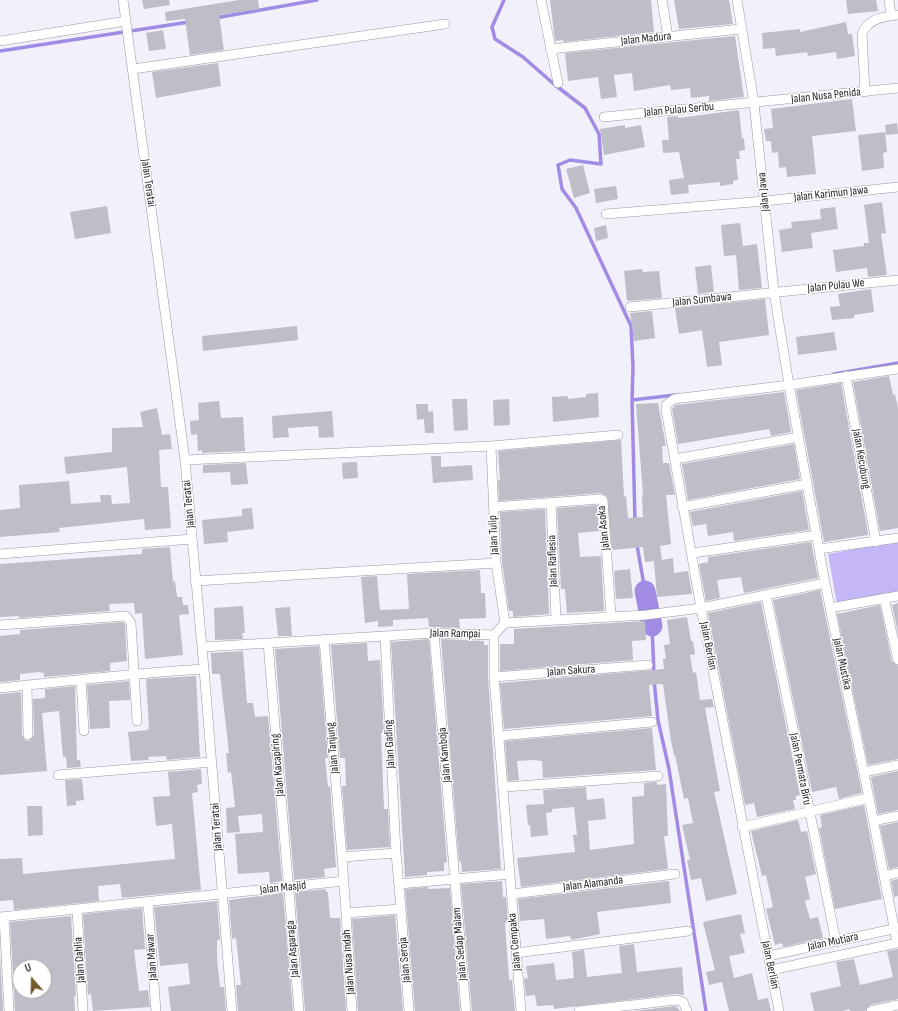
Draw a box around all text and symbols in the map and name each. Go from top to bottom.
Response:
street label: Jalan Madura [620,29,672,49]
street label: Jalan Nusa Penida [791,85,861,107]
street label: Jalan Pulau Seribu [643,100,715,120]
street label: Jalan Teratai [138,158,158,208]
street label: Jalan Jawa [755,172,773,212]
street label: Jalan Karimun Jawa [793,183,869,205]
street label: Jalan Pulau We [807,276,865,296]
street label: Jalan Sumbawa [672,290,732,310]
street label: Jalan Kecubung [849,428,873,490]
street label: Jalan Teratai [180,479,198,529]
street label: Jalan Asoka [595,505,613,551]
street label: Jalan Tulip [486,515,502,555]
street label: Jalan Raflesia [545,535,561,587]
street label: Jalan Berlian [696,621,720,671]
street label: Jalan Rampai [430,626,480,642]
street label: Jalan Mustika [829,637,855,691]
street label: Jalan Sakura [546,662,596,680]
street label: Jalan Gading [382,719,398,769]
street label: Jalan Tanjung [324,722,342,774]
street label: Jalan Kamboja [435,727,455,783]
street label: Jalan Permata Biru [786,732,814,806]
street label: Jalan Kacapiring [268,733,288,797]
street label: Jalan Teratai [208,802,226,852]
street label: Jalan Alamanda [562,873,624,895]
street label: Jalan Masjid [259,878,307,898]
street label: Jalan Sedap Malam [450,907,470,981]
street label: Jalan Cempaka [505,912,525,972]
street label: Jalan Asparaga [283,920,303,978]
street label: Jalan Nusa Indah [340,929,358,995]
street label: Jalan Mutiara [806,930,860,954]
street label: Jalan Mawar [143,933,161,981]
street label: Jalan Seroja [396,936,414,984]
street label: Jalan Dahlia [71,937,89,983]
street label: Jalan Berlian [758,940,782,990]
north arrow [12,959,52,999]
text: U [23,961,33,975]

